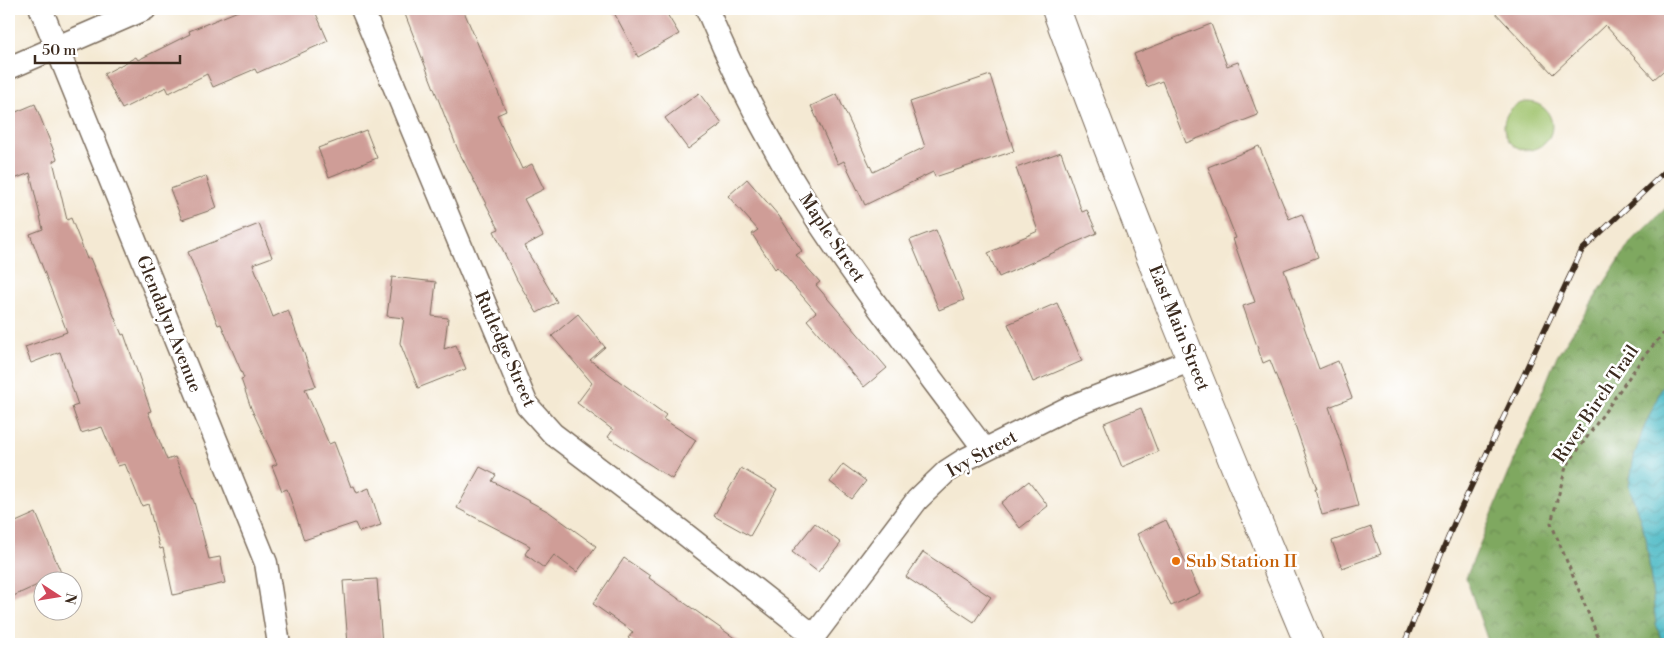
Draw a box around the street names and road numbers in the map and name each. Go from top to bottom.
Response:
street label: Maple Street [794,189,871,287]
street label: Glendalyn Avenue [131,252,207,396]
street label: East Main Street [1143,262,1215,395]
street label: Rutledge Street [469,287,541,411]
street label: River Birch Trail [1548,340,1644,467]
street label: Ivy Street [943,425,1022,483]

